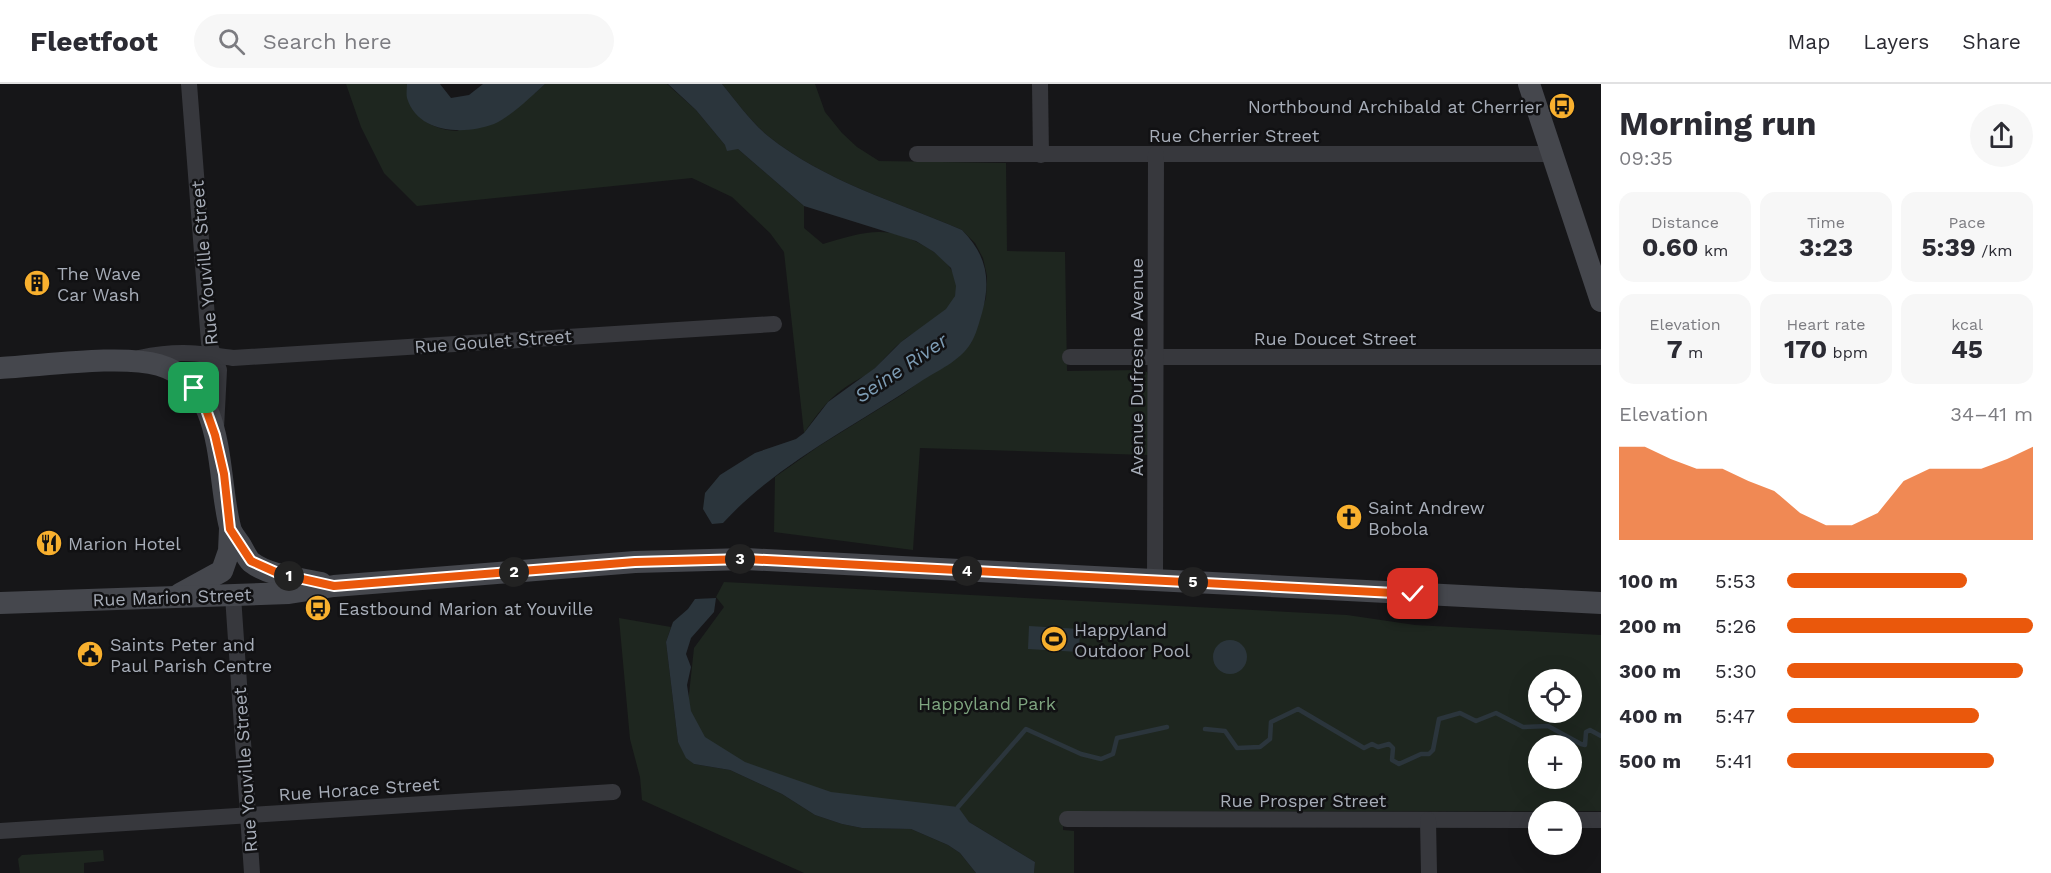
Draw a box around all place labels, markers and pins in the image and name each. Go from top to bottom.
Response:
bus stop icon: Northbound Archibald at Cherrier [1547,91,1577,121]
place label: Northbound Archibald at Cherrier [1248,96,1542,117]
place label: The Wave Car Wash [57,263,141,305]
building icon: The Wave Car Wash [22,268,52,298]
pin [168,362,219,413]
place label: Saint Andrew Bobola [1368,497,1485,539]
church icon: Saint Andrew Bobola [1334,502,1364,532]
restaurant icon: Marion Hotel [34,528,64,558]
place label: Marion Hotel [68,533,181,554]
pin: 3 [725,544,755,574]
pin: 4 [952,556,982,586]
pin: 2 [499,557,529,587]
pin: 1 [274,561,304,591]
pin: 5 [1178,567,1208,597]
pin [1387,568,1438,619]
bus stop icon: Eastbound Marion at Youville [303,593,333,623]
place label: Eastbound Marion at Youville [338,598,593,619]
place label: Happyland Outdoor Pool [1074,619,1190,661]
sports icon: Happyland Outdoor Pool [1039,624,1069,654]
place label: Saints Peter and Paul Parish Centre [110,634,272,676]
public building icon: Saints Peter and Paul Parish Centre [75,639,105,669]

